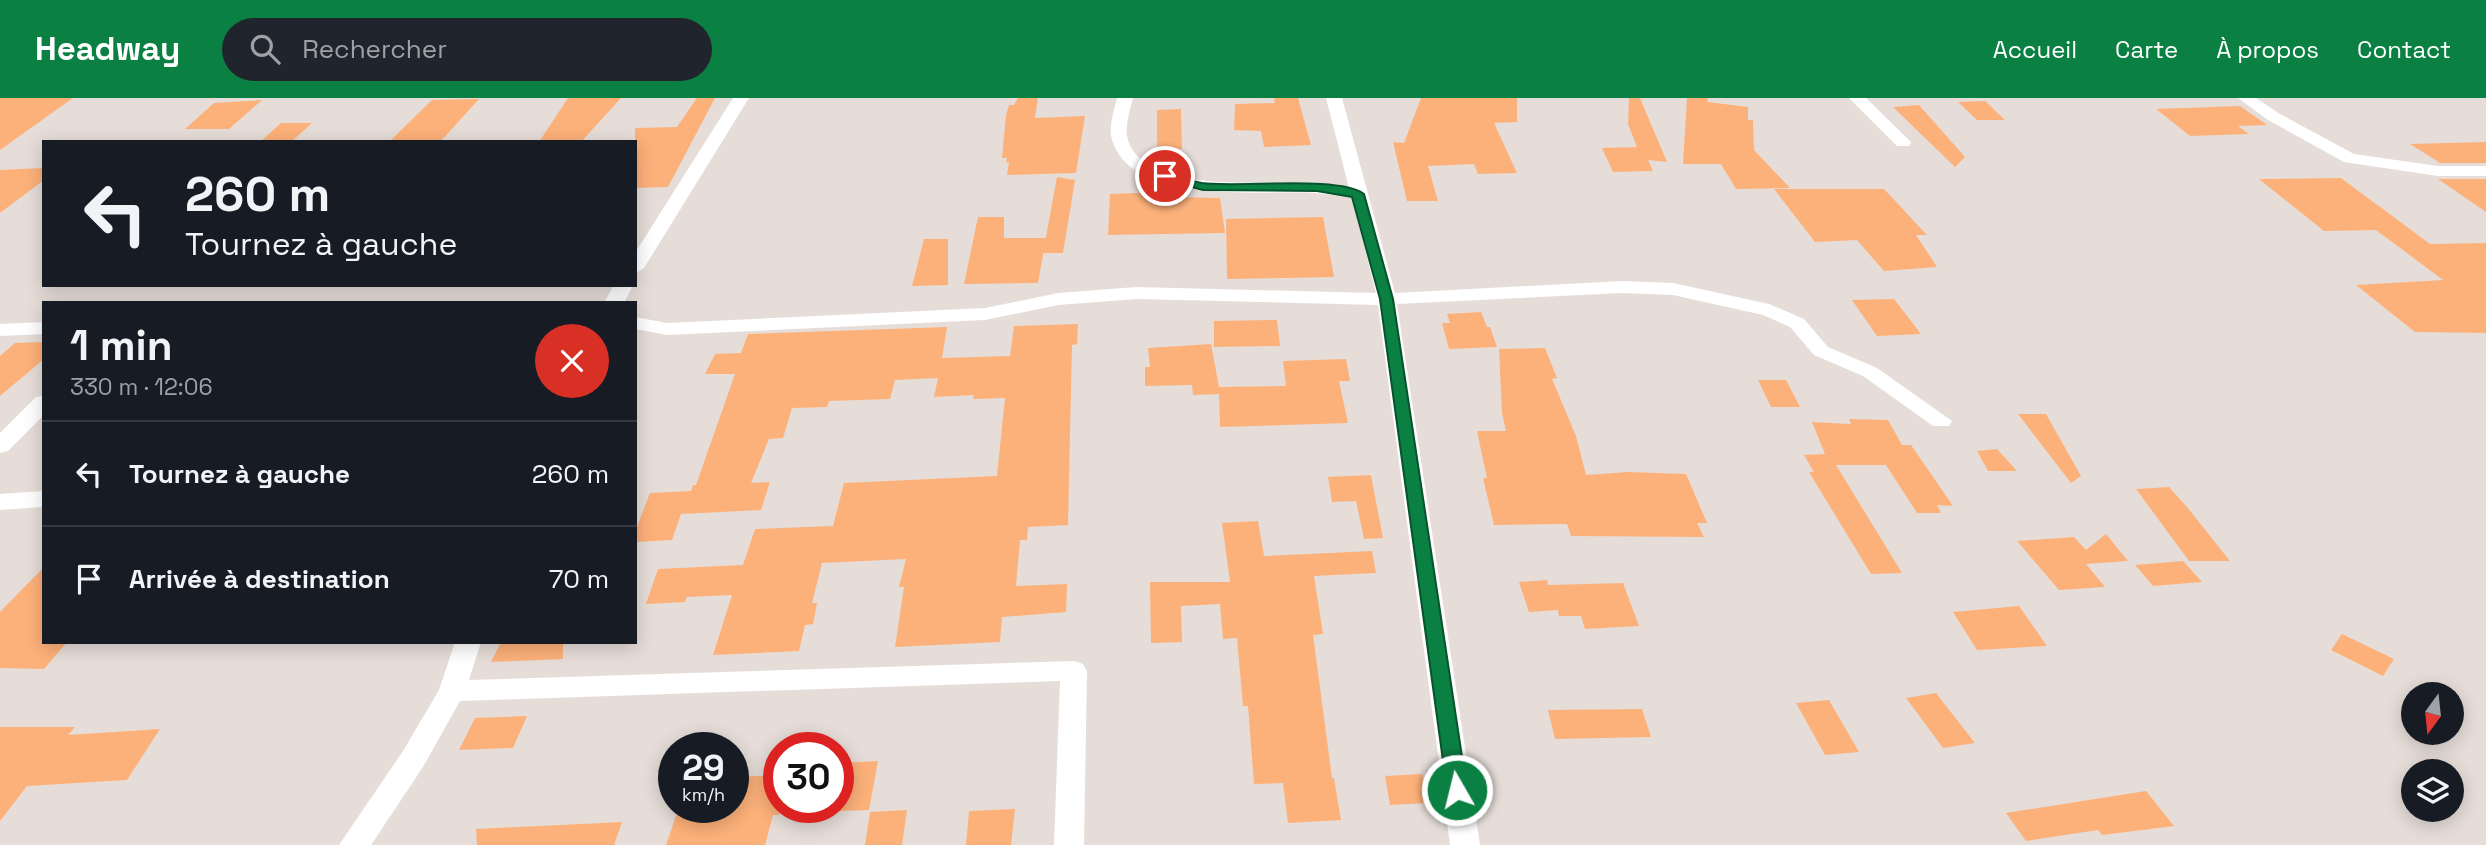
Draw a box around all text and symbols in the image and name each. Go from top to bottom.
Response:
search box [222,18,712,81]
text: Headway [35,28,180,70]
icon: search [246,30,284,68]
text: Rechercher [302,32,447,66]
text: Accueil [1993,34,2077,65]
text: Carte [2115,34,2178,65]
text: À propos [2216,34,2319,65]
text: Contact [2357,34,2451,65]
pin [1135,146,1195,206]
icon: arrive [1146,157,1184,195]
text: 260 m [185,163,330,225]
icon: left [70,168,161,259]
text: Tournez à gauche [185,224,457,264]
text: 1 min [70,319,173,372]
button: close [535,324,609,398]
text: 330 m · 12:06 [70,372,212,402]
icon: left [70,455,108,493]
text: Tournez à gauche [129,457,350,491]
text: 260 m [532,457,609,491]
icon: arrive [70,560,108,598]
text: Arrivée à destination [129,562,390,596]
text: 70 m [549,562,609,596]
north arrow [2401,682,2464,746]
map controls [2401,682,2464,822]
speed limit sign: 30 [763,732,854,823]
text: 29 [682,746,725,790]
position arrow [1420,753,1494,827]
button: layers [2401,759,2464,822]
text: km/h [682,783,725,806]

